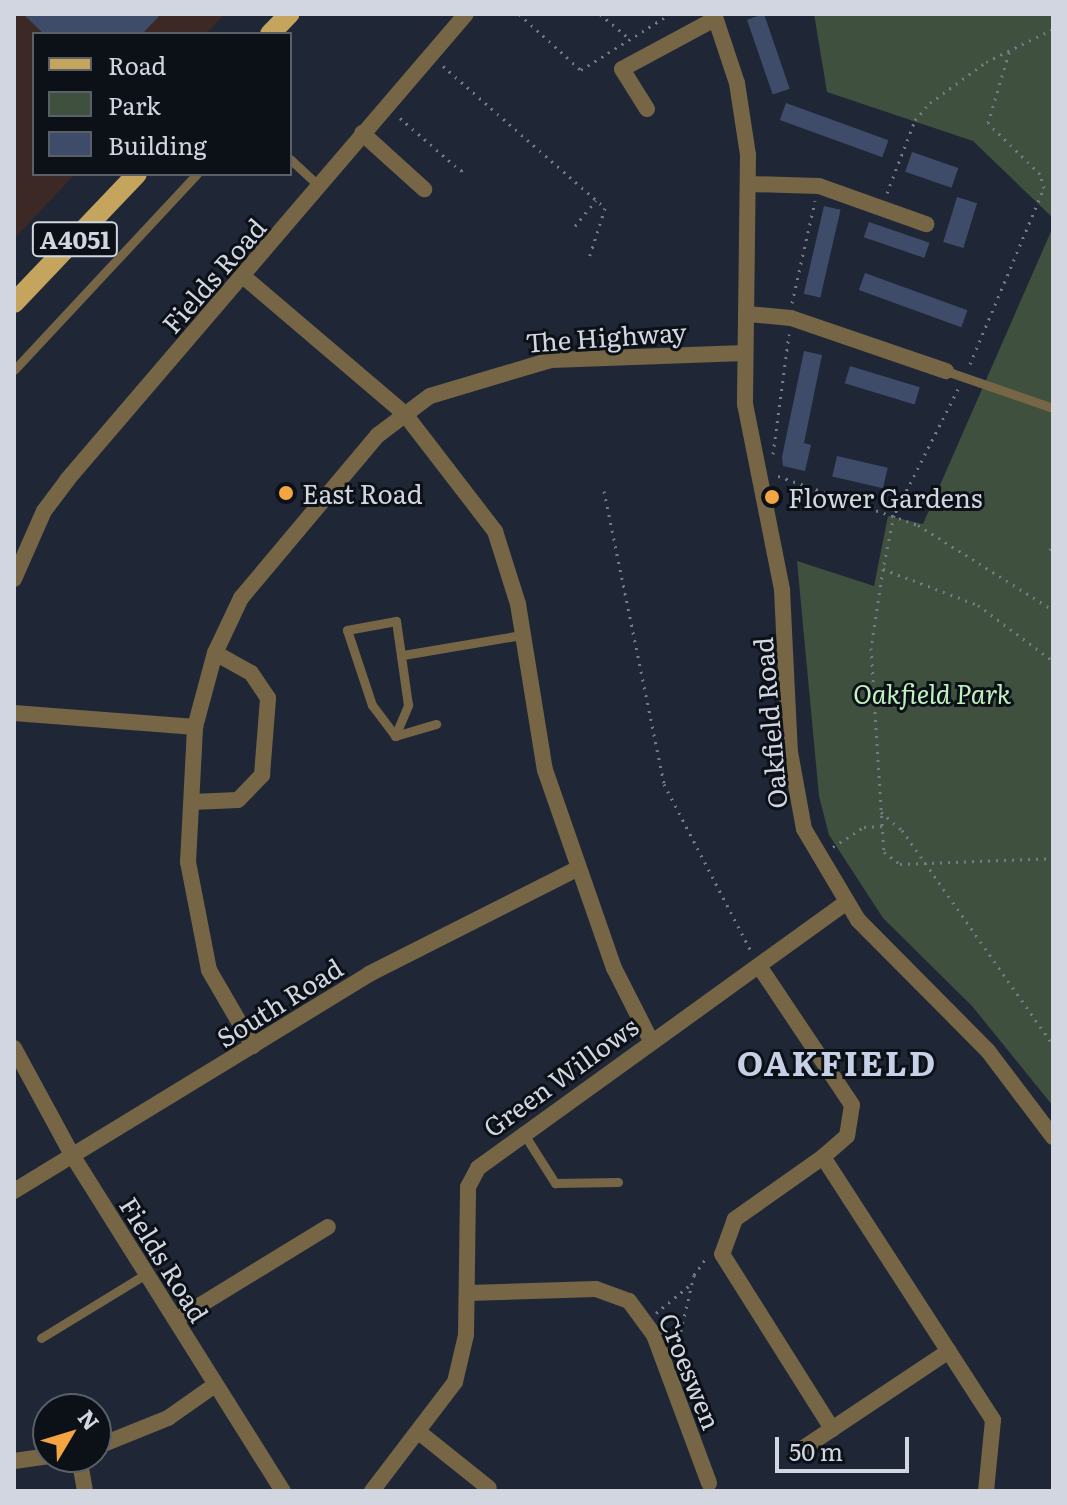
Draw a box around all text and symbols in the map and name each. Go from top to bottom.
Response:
legend [32,32,292,176]
text: Road [108,47,166,82]
text: Park [108,87,161,122]
text: Building [108,127,207,162]
street label: Fields Road [155,211,271,339]
road number: A4051 [31,219,119,259]
street label: The Highway [524,315,688,357]
place label: East Road [302,477,423,509]
place label: Flower Gardens [788,481,983,513]
marker: East Road [277,484,295,502]
marker: Flower Gardens [763,488,781,506]
street label: Oakfield Road [746,636,792,810]
park label: Oakfield Park [853,677,1011,709]
street label: South Road [210,951,348,1053]
street label: Green Willows [477,1009,643,1143]
district label: OAKFIELD [737,1042,937,1082]
street label: Fields Road [114,1191,216,1327]
street label: Croeswen [654,1308,728,1434]
north arrow [32,1393,112,1473]
text: N [71,1402,108,1437]
scale bar [779,1421,913,1471]
text: 50 m [789,1433,843,1468]

